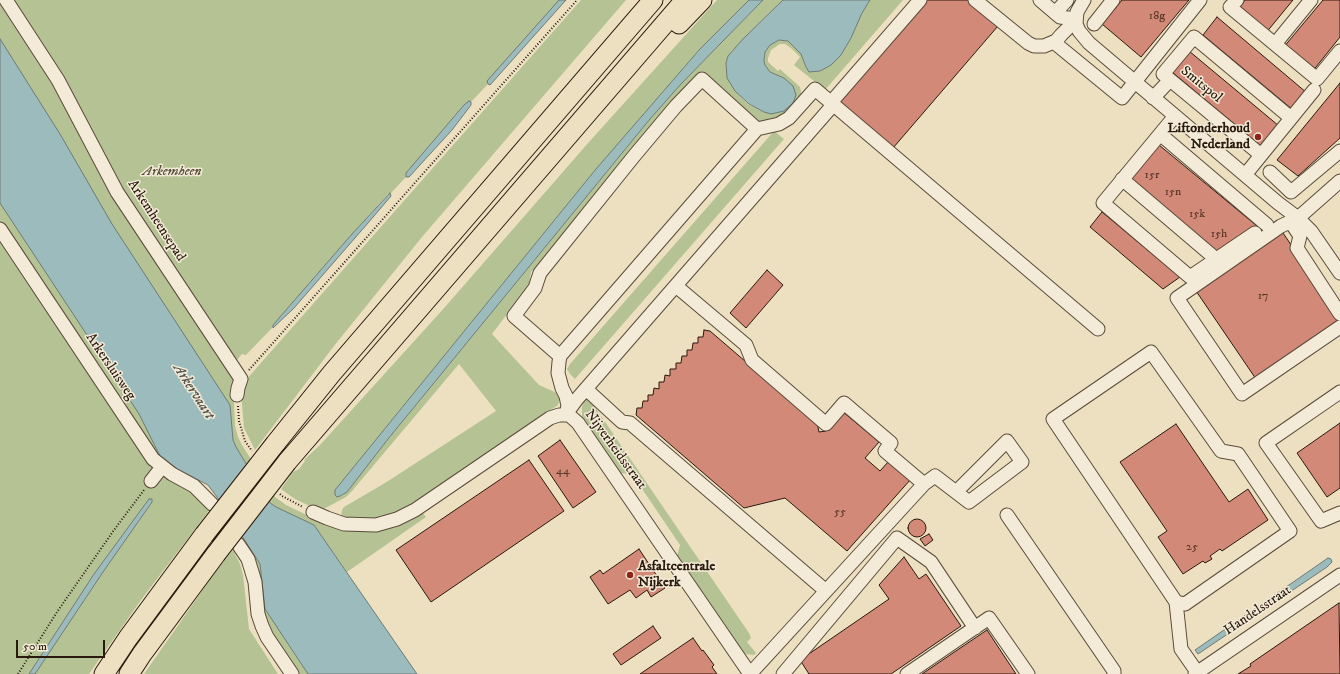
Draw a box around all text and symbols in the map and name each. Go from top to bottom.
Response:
house number: 18g [1149,10,1165,24]
street label: Smitspol [1177,63,1225,107]
place label: Liftonderhoud Nederland [1167,121,1250,154]
marker: Liftonderhoud Nederland [1253,132,1263,142]
park label: Arkemheen [143,164,201,180]
house number: 15r [1145,169,1159,183]
street label: Arkemheensepad [123,177,189,265]
house number: 15n [1165,186,1181,200]
house number: 15k [1189,208,1205,222]
house number: 15h [1211,228,1227,242]
house number: 17 [1258,290,1268,304]
street label: Arkersluisweg [81,330,139,404]
water label: Arkervaart [168,361,218,423]
street label: Nijverheidsstraat [580,407,650,493]
house number: 44 [556,465,570,479]
house number: 55 [834,506,846,520]
house number: 25 [1186,541,1198,555]
place label: Asfaltcentrale Nijkerk [638,559,715,592]
marker: Asfaltcentrale Nijkerk [625,570,635,580]
street label: Handelsstraat [1221,582,1295,640]
scale bar [18,632,107,658]
text: 50 m [23,639,47,654]

